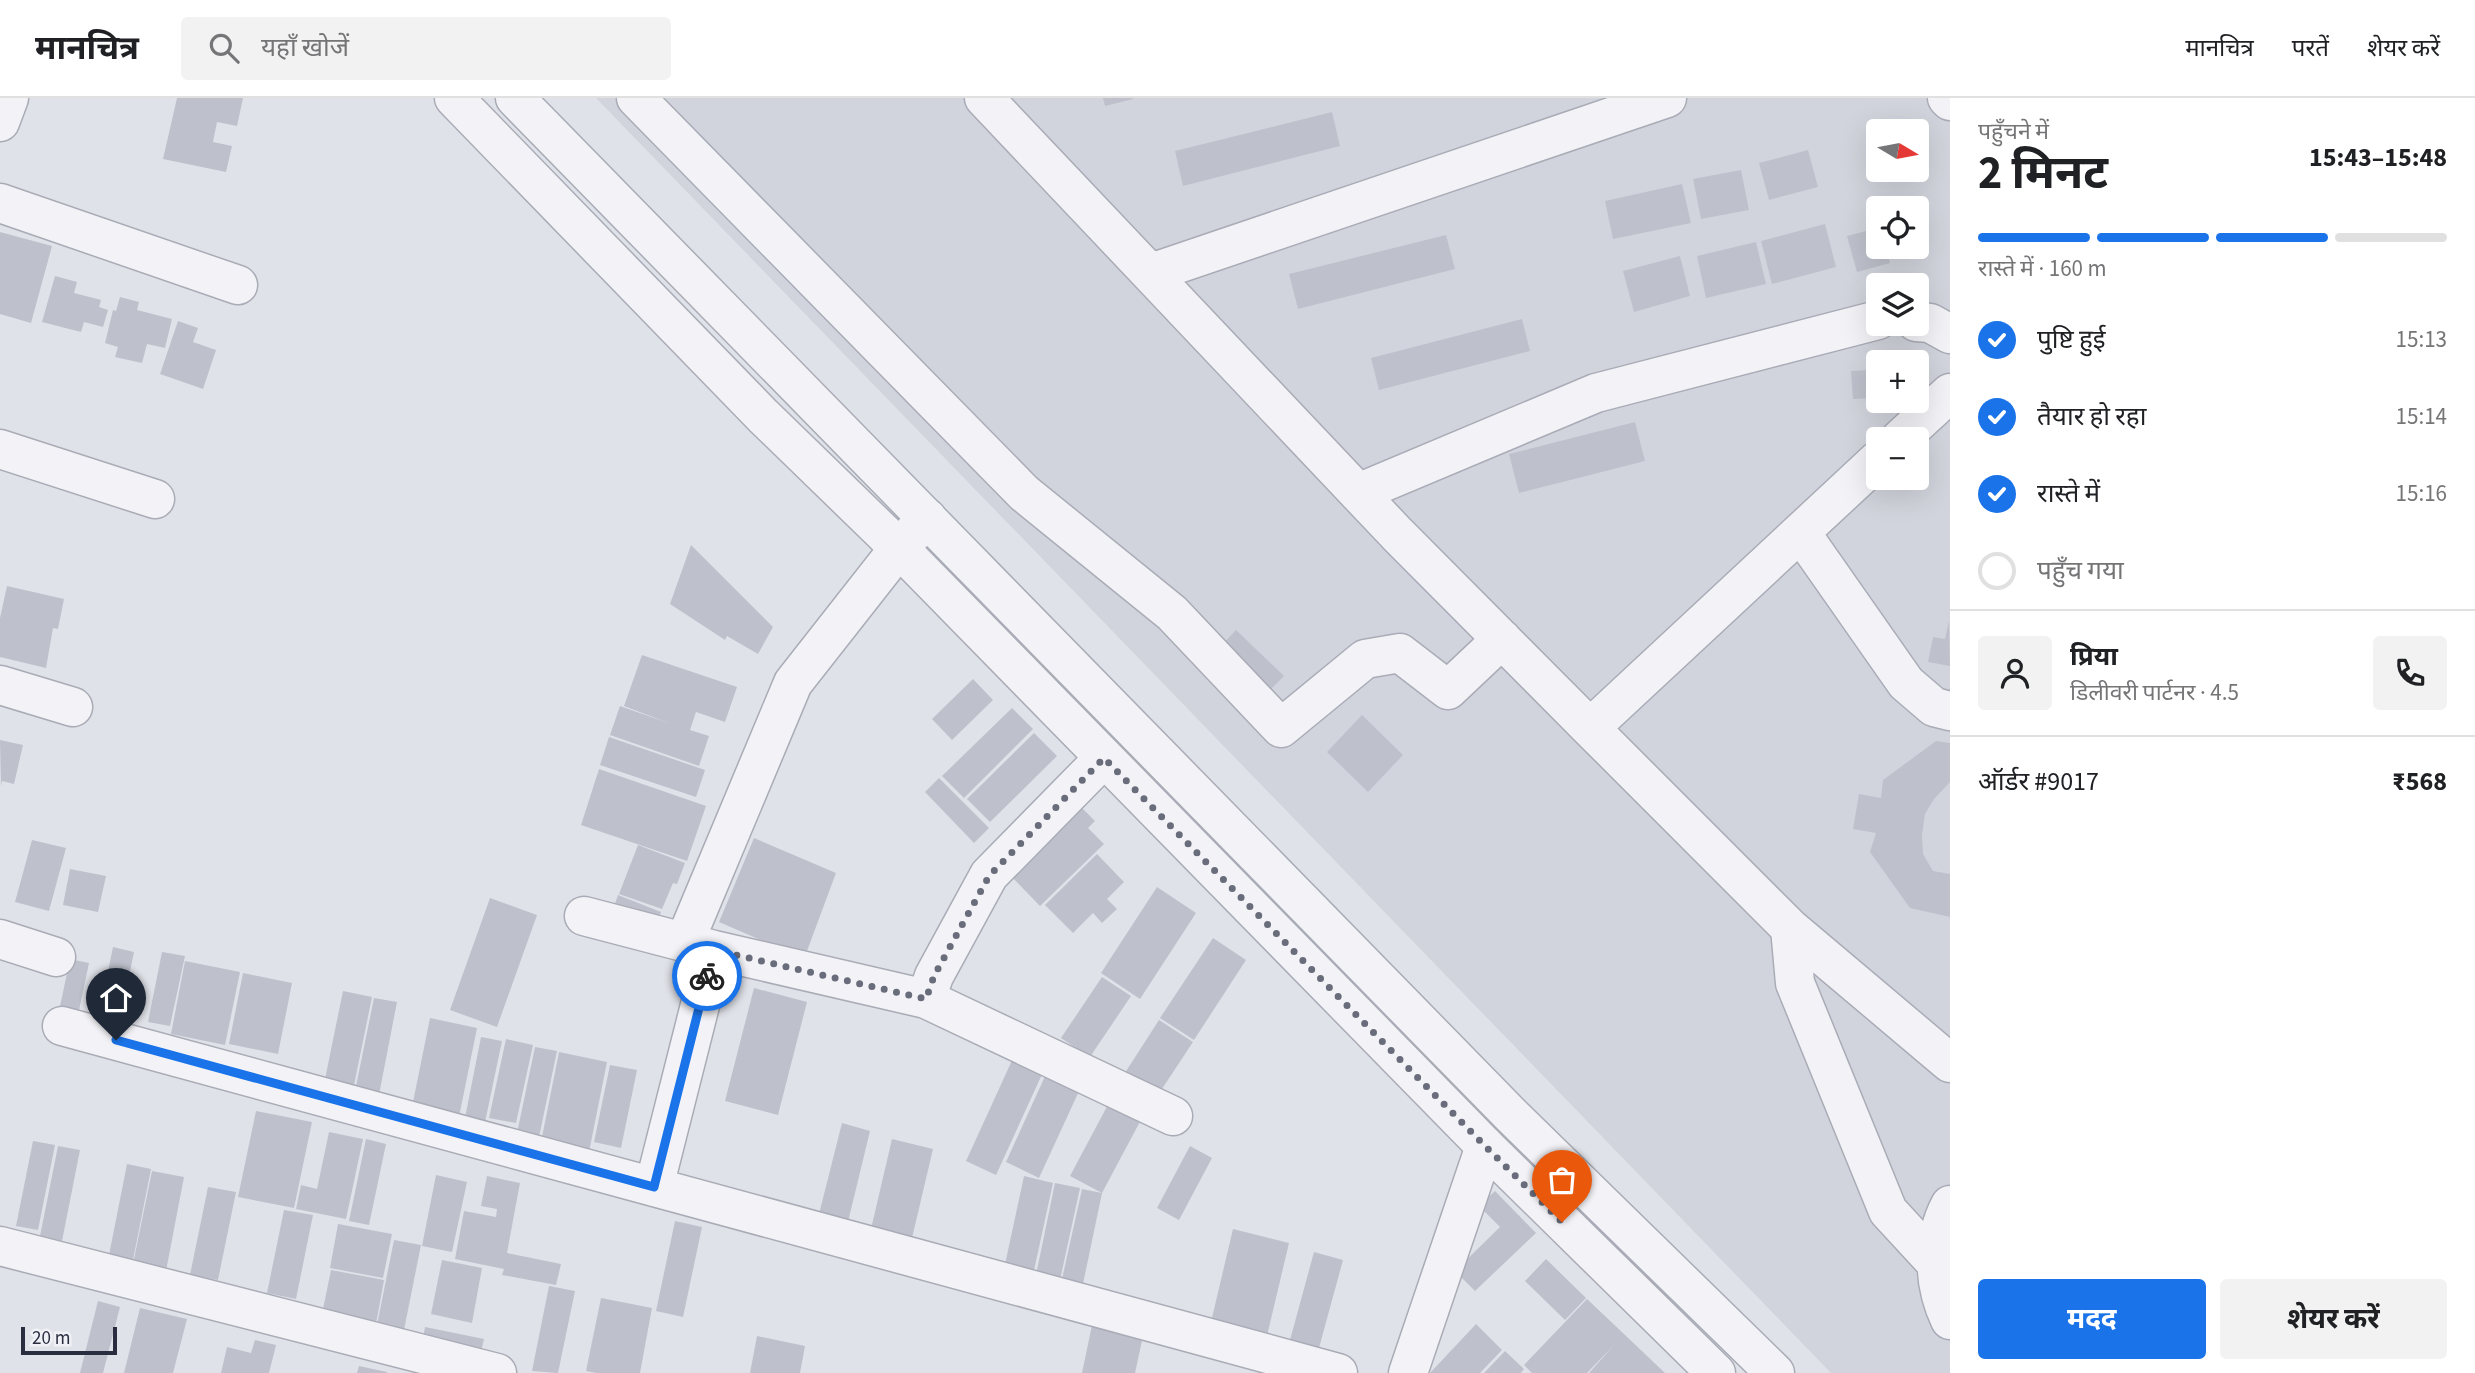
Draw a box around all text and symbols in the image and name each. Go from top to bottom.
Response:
search box [181,17,671,80]
text: मानचित्र [35,25,139,72]
icon: search [205,29,243,67]
text: यहाँ खोजें [261,29,349,66]
text: मानचित्र [2185,31,2254,66]
text: परतें [2292,31,2329,66]
text: शेयर करें [2367,31,2440,66]
text: पहुँचने में [1978,115,2049,148]
north arrow [1866,119,1928,182]
map controls [1866,119,1929,490]
text: 15:43–15:48 [2309,139,2447,176]
text: 2 मिनट [1978,141,2108,206]
button: locate [1866,196,1929,259]
text: रास्ते में · 160 m [1978,252,2107,285]
button: layers [1866,273,1929,336]
icon: check [1978,321,2016,359]
text: पुष्टि हुई [2037,321,2105,358]
text: 15:13 [2396,323,2447,356]
button: + [1866,350,1929,413]
icon: check [1978,398,2016,436]
text: तैयार हो रहा [2037,398,2146,435]
text: 15:14 [2396,400,2447,433]
button: − [1866,427,1929,490]
icon: check [1978,475,2016,513]
text: रास्ते में [2037,475,2100,512]
text: 15:16 [2396,477,2447,510]
text: पहुँच गया [2037,552,2124,589]
button: person [1978,636,2052,710]
button: phone [2373,636,2447,710]
text: प्रिया [2070,638,2118,675]
text: डिलीवरी पार्टनर · 4.5 [2070,676,2239,709]
text: ऑर्डर #9017 [1978,763,2099,800]
text: ₹568 [2392,763,2447,800]
courier [672,941,742,1011]
icon: bike [688,957,726,995]
pin [86,968,146,1040]
icon: home [97,979,135,1017]
pin [1532,1150,1592,1222]
icon: bag [1543,1161,1581,1199]
button: मदद [1978,1279,2206,1359]
button: शेयर करें [2220,1279,2447,1359]
scale bar [21,1324,117,1356]
text: 20 m [32,1325,70,1352]

